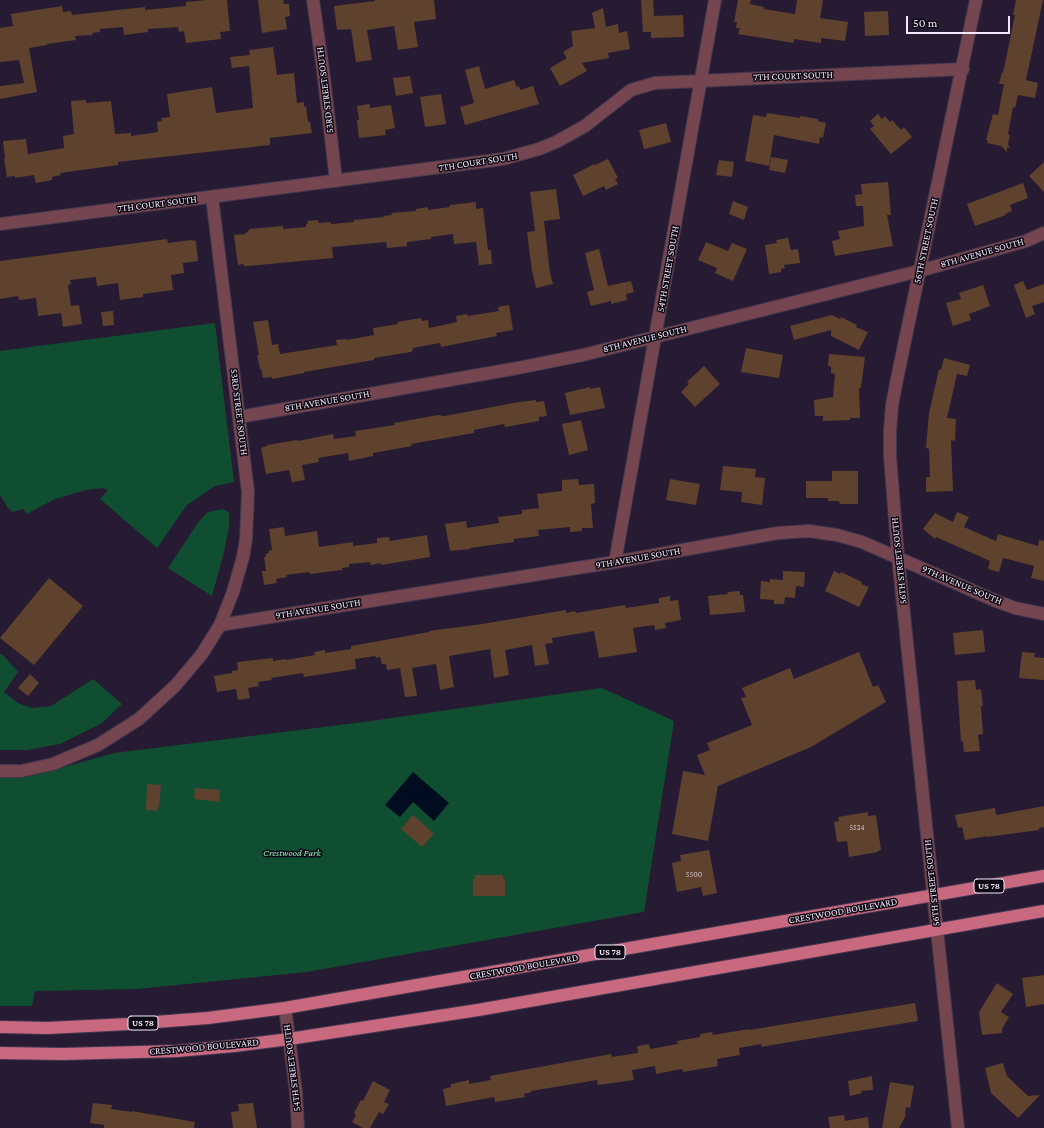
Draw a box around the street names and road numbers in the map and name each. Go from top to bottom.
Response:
street label: 53RD STREET SOUTH [314,46,336,134]
street label: 7TH COURT SOUTH [753,69,833,83]
street label: 7TH COURT SOUTH [438,150,518,174]
street label: 7TH COURT SOUTH [117,193,197,215]
street label: 56TH STREET SOUTH [911,197,941,285]
street label: 54TH STREET SOUTH [655,225,681,313]
street label: 8TH AVENUE SOUTH [939,235,1025,271]
street label: 8TH AVENUE SOUTH [602,323,688,355]
street label: 53RD STREET SOUTH [228,368,250,456]
street label: 8TH AVENUE SOUTH [284,388,370,414]
street label: 56TH STREET SOUTH [888,517,910,605]
street label: 9TH AVENUE SOUTH [595,545,681,571]
street label: 9TH AVENUE SOUTH [920,563,1004,607]
street label: 9TH AVENUE SOUTH [275,596,361,622]
street label: 56TH STREET SOUTH [921,839,943,927]
road number: US 78 [974,879,1004,893]
street label: CRESTWOOD BOULEVARD [788,896,898,926]
road number: US 78 [595,945,625,959]
street label: CRESTWOOD BOULEVARD [469,952,579,982]
road number: US 78 [128,1016,158,1030]
street label: 54TH STREET SOUTH [281,1024,303,1112]
street label: CRESTWOOD BOULEVARD [149,1036,259,1058]

